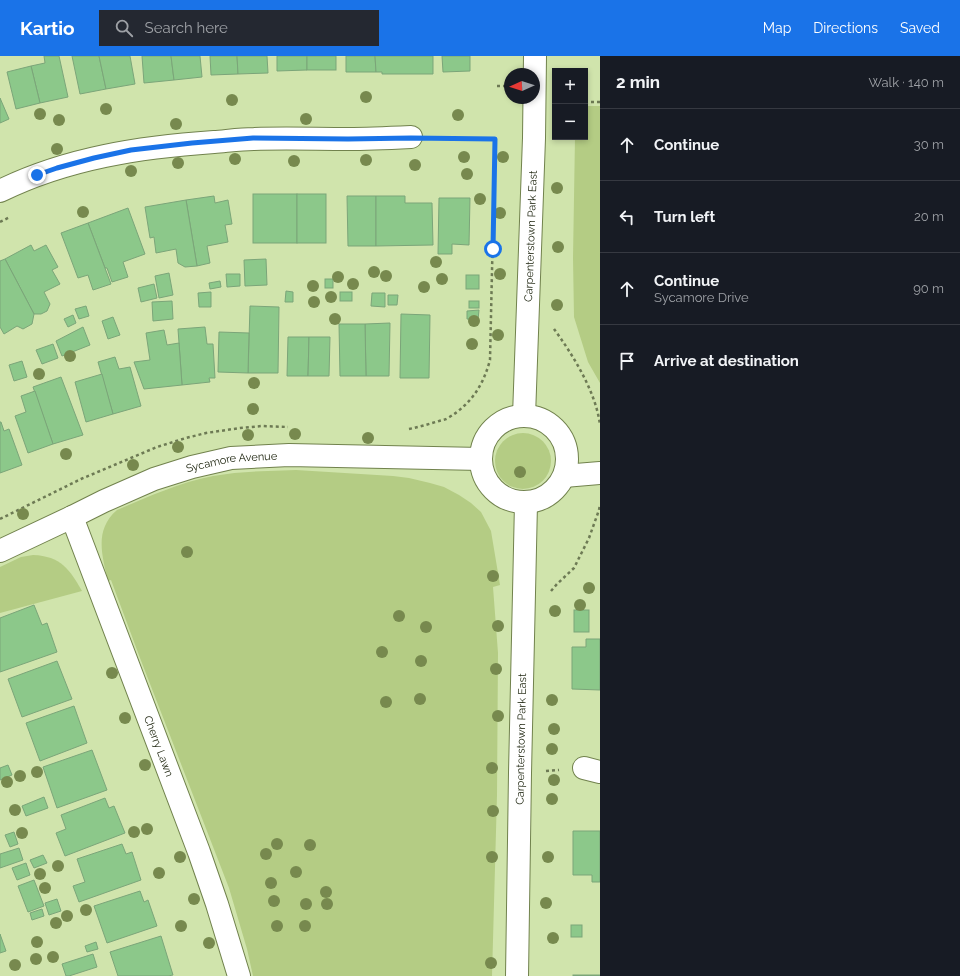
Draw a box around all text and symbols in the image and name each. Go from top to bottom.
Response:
search box [99,10,379,46]
text: Kartio [20,17,75,39]
icon: search [113,17,135,39]
text: Search here [145,19,228,37]
text: Map [763,20,791,36]
text: Directions [813,20,878,36]
text: Saved [900,20,940,36]
north arrow [504,68,540,104]
map controls [552,68,588,140]
button: + [552,68,588,104]
text: 2 min [616,72,660,92]
text: Walk · 140 m [869,75,944,90]
button: − [552,104,588,140]
icon: ahead [616,134,638,156]
text: Continue [654,136,719,154]
text: 30 m [914,137,944,152]
route end [28,166,46,184]
street label: Carpenterstown Park East [522,170,539,302]
icon: left [616,206,638,228]
text: Turn left [654,208,715,226]
text: 20 m [914,209,944,224]
route start [484,240,502,258]
text: Continue [654,272,719,290]
icon: ahead [616,278,638,300]
text: 90 m [913,281,944,296]
text: Sycamore Drive [654,290,749,305]
icon: arrive [616,350,638,372]
text: Arrive at destination [654,352,799,370]
street label: Sycamore Avenue [184,449,278,475]
street label: Carpenterstown Park East [513,673,529,805]
street label: Cherry Lawn [141,714,176,778]

